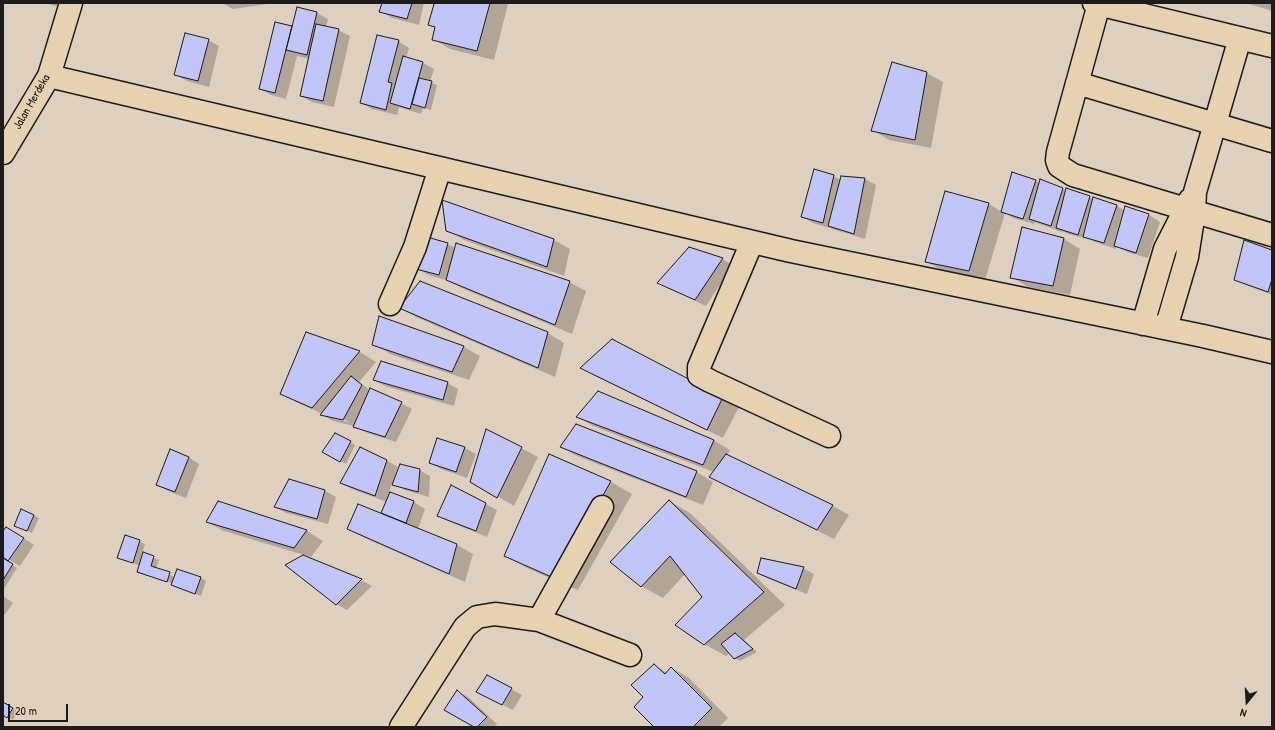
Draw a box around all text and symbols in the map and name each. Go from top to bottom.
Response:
street label: Jalan Merdeka [11,72,53,132]
north arrow [1227,682,1267,722]
scale bar [10,696,70,722]
text: 20 m [15,702,37,719]
text: N [1238,706,1248,721]

